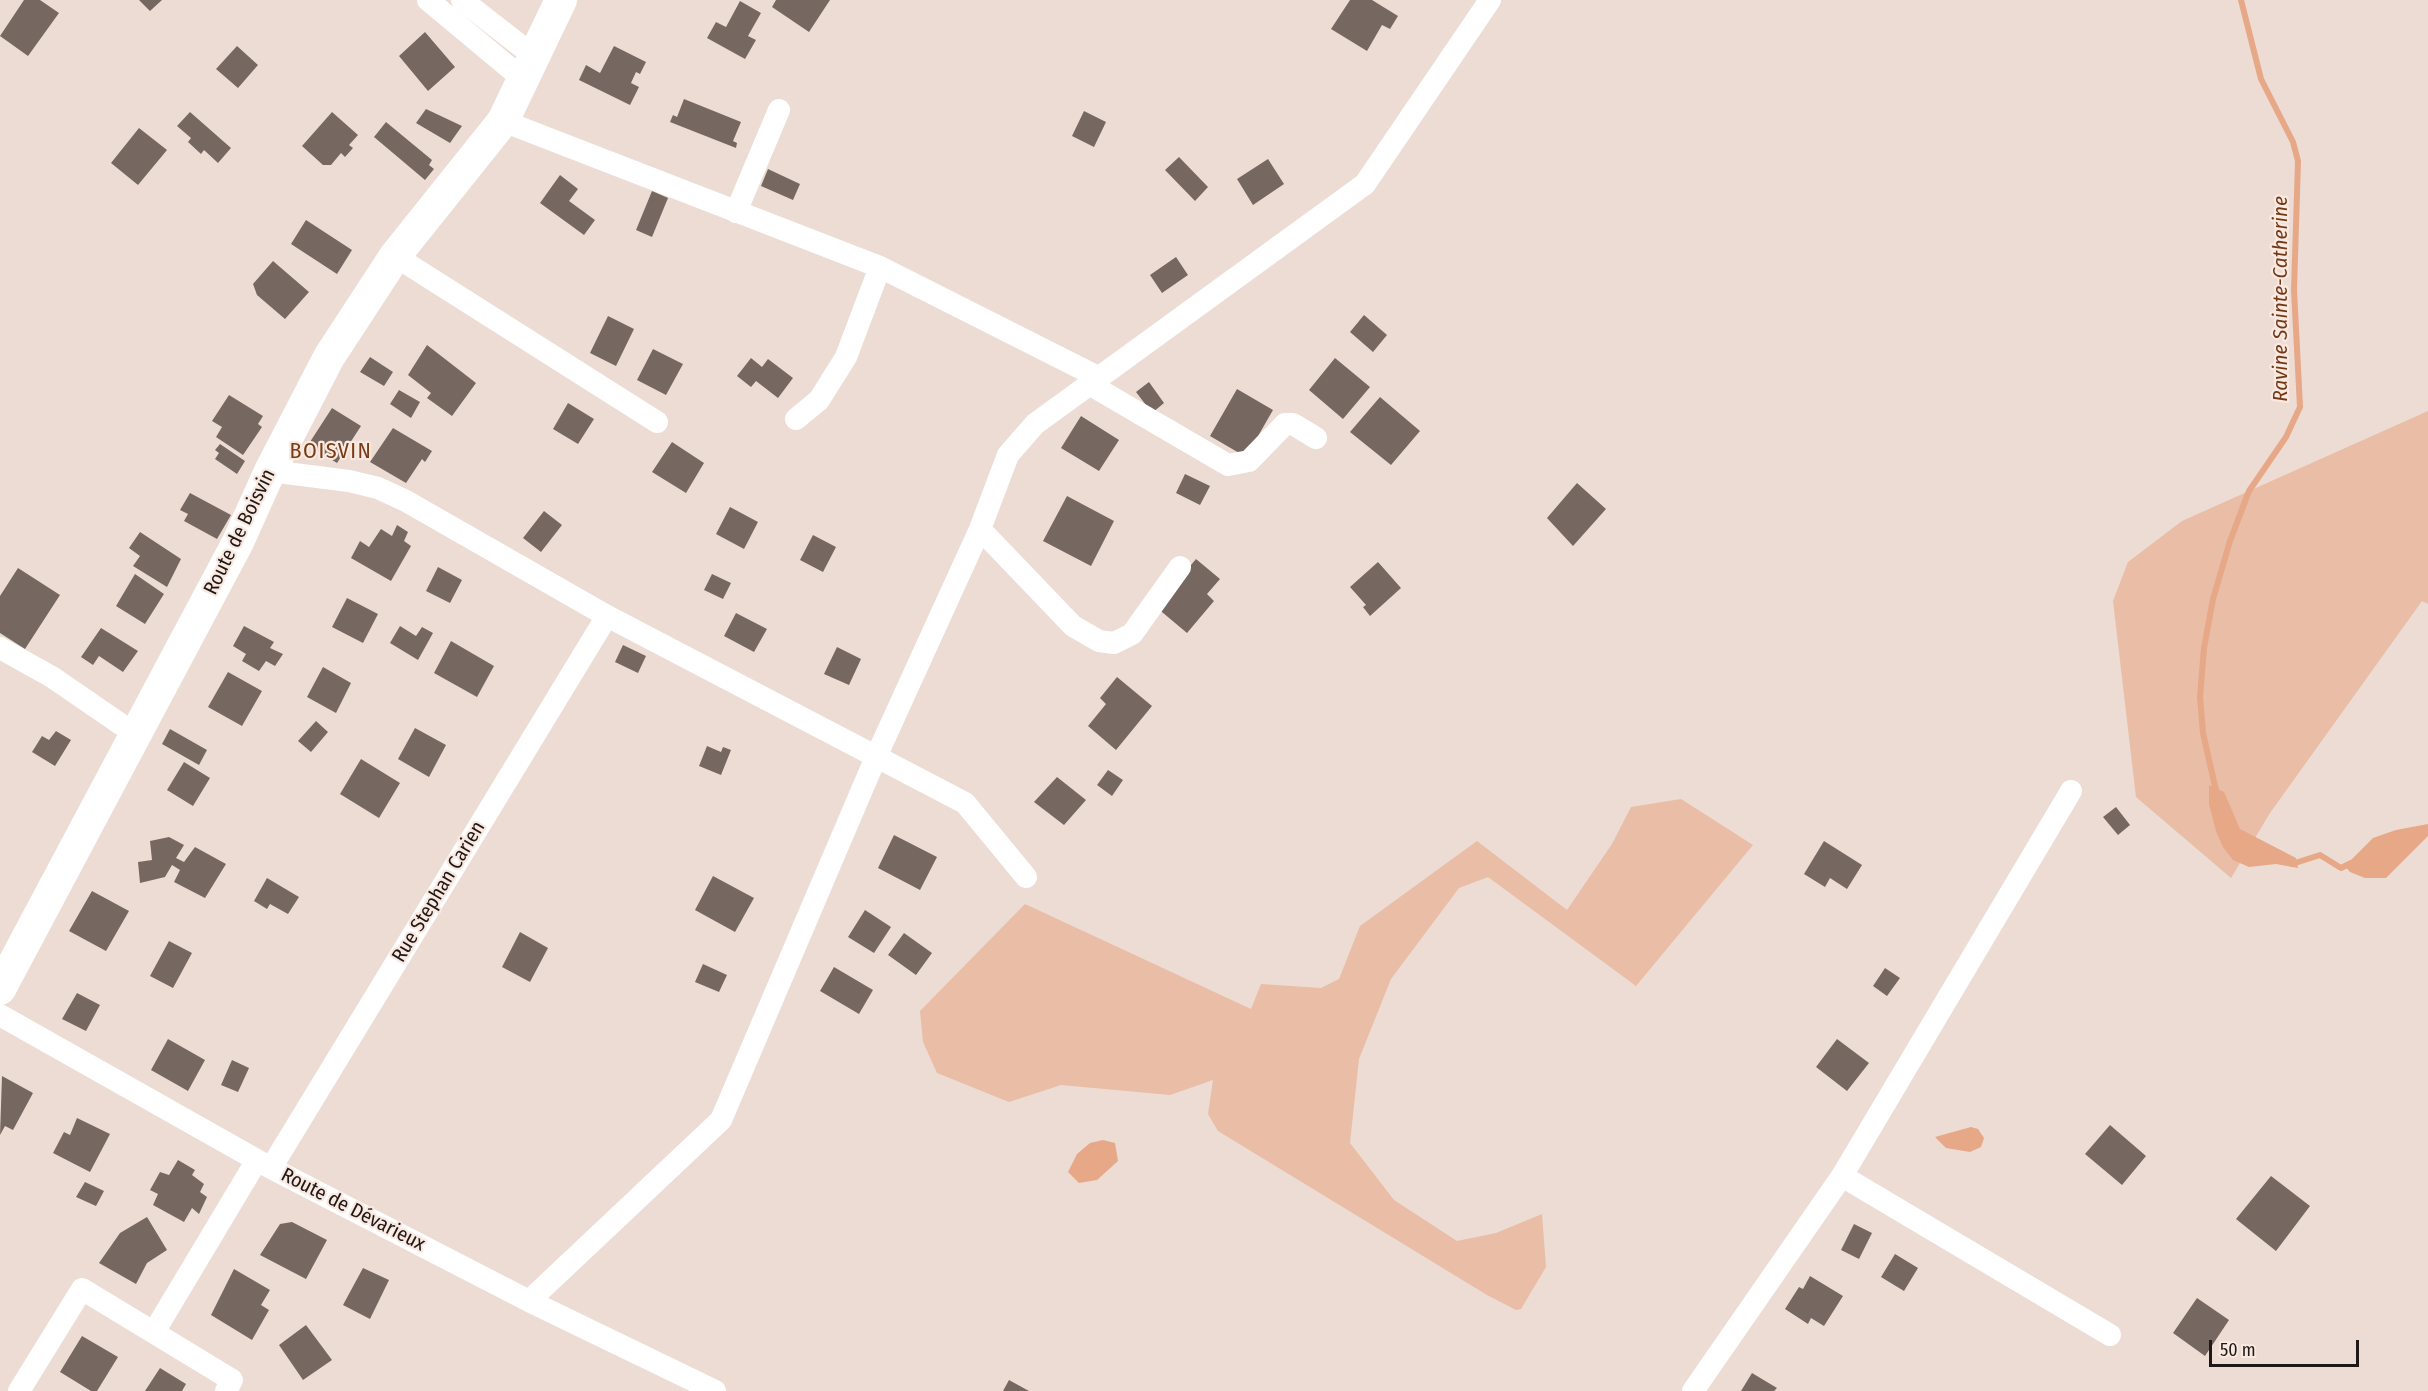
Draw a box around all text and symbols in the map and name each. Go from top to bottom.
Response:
water label: Ravine Sainte-Catherine [2268,196,2294,402]
district label: BOISVIN [290,439,372,465]
street label: Route de Boisvin [199,465,281,599]
street label: Rue Stephan Carien [387,817,491,967]
street label: Route de Dévarieux [277,1163,429,1257]
scale bar [2212,1328,2362,1366]
text: 50 m [2220,1339,2256,1361]

